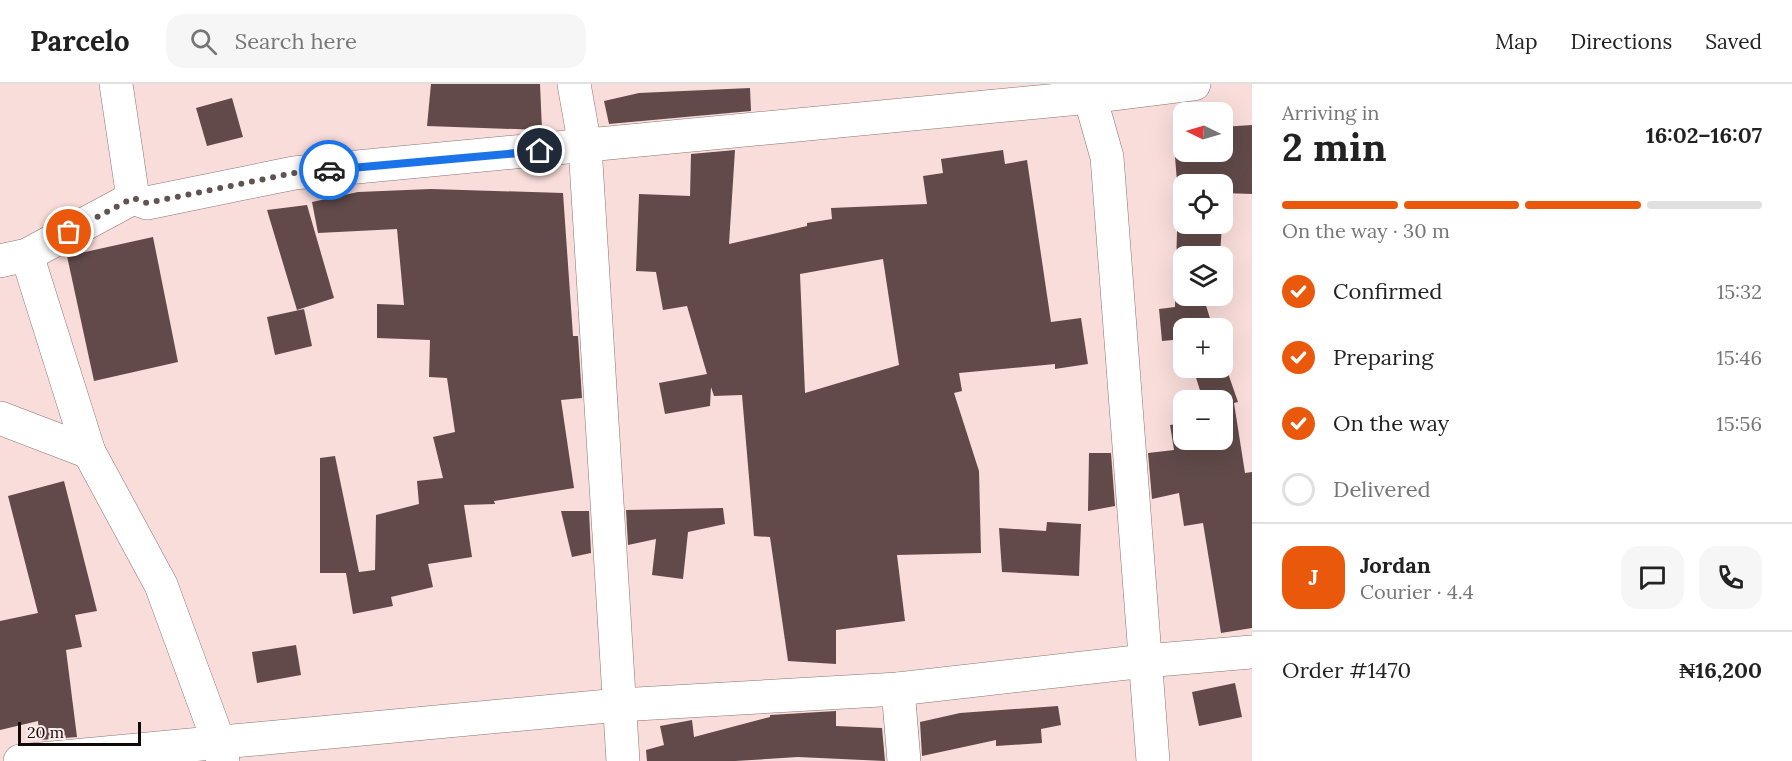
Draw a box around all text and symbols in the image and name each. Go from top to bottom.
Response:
search box [166,14,586,68]
text: Parcelo [30,23,130,59]
icon: search [187,25,220,58]
text: Search here [235,27,357,55]
text: Map [1495,28,1538,55]
text: Directions [1571,28,1672,55]
text: Saved [1705,28,1762,55]
text: Arriving in [1282,100,1379,125]
north arrow [1173,102,1233,162]
map controls [1173,102,1233,450]
text: 16:02–16:07 [1646,121,1762,149]
text: 2 min [1282,122,1387,172]
pin [514,125,565,176]
icon: home [523,134,556,167]
courier [299,140,359,200]
icon: car [313,154,346,187]
button: locate [1173,174,1233,234]
pin [43,206,94,257]
icon: bag [52,215,85,248]
text: On the way · 30 m [1282,218,1450,243]
button: layers [1173,246,1233,306]
icon: check [1282,275,1315,308]
text: Confirmed [1333,277,1442,305]
text: 15:32 [1717,279,1762,304]
button: + [1173,318,1233,378]
icon: check [1282,341,1315,374]
text: Preparing [1333,343,1433,371]
text: 15:46 [1716,345,1762,370]
button: − [1173,390,1233,450]
icon: check [1282,407,1315,440]
text: On the way [1333,409,1449,437]
text: 15:56 [1716,411,1762,436]
text: Delivered [1333,475,1431,503]
button: chat [1621,546,1684,609]
button: phone [1699,546,1762,609]
text: Jordan [1360,551,1431,579]
text: J [1309,563,1318,591]
text: Courier · 4.4 [1360,579,1474,604]
text: Order #1470 [1282,656,1411,684]
text: ₦16,200 [1679,656,1762,684]
scale bar [18,719,141,746]
text: 20 m [27,722,64,742]

